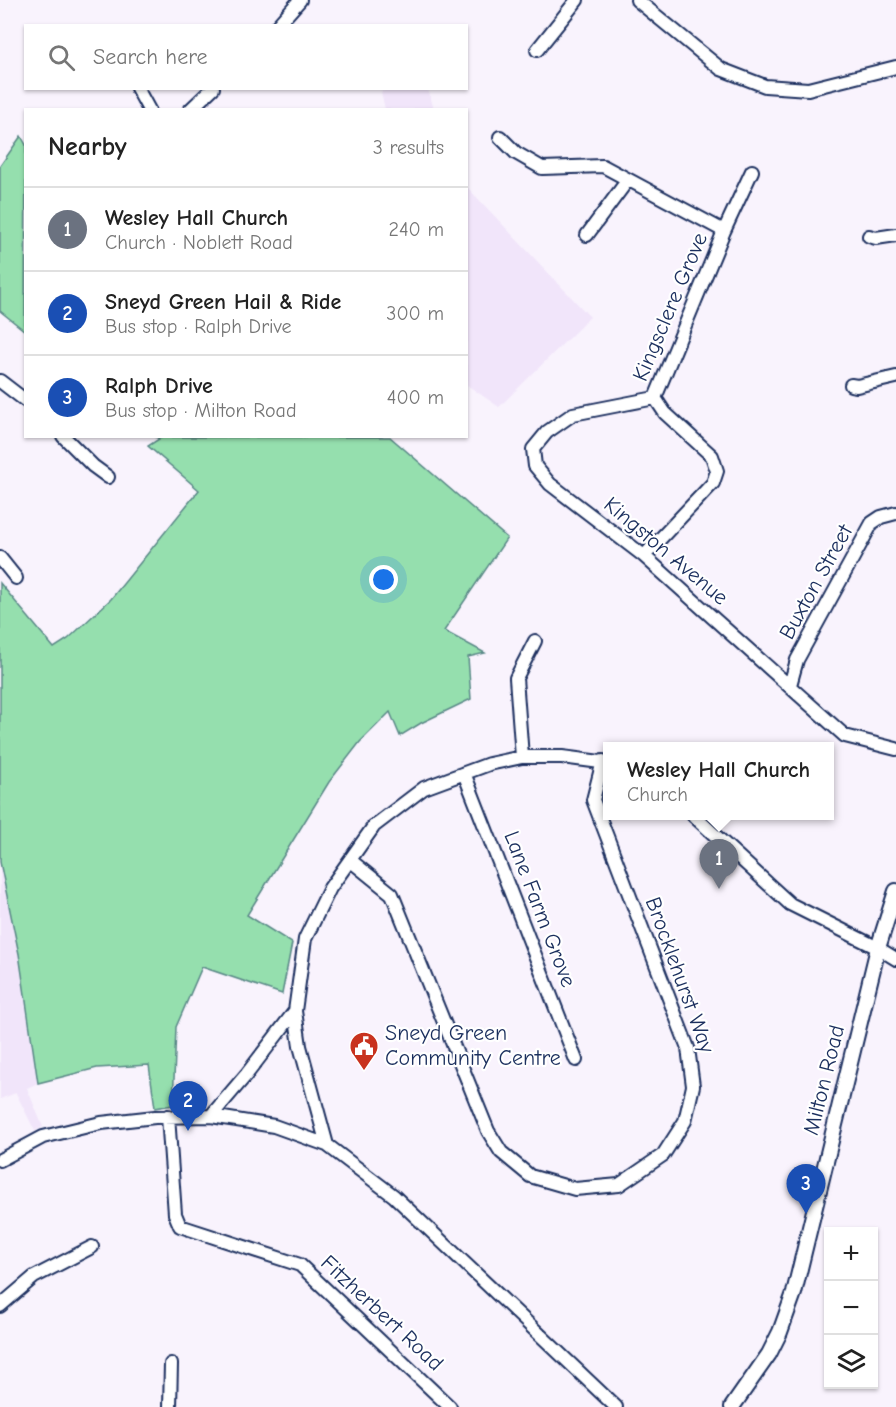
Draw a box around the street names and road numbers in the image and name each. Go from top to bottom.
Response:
street label: Kingsclere Grove [627,229,713,385]
street label: Kingston Avenue [599,492,733,610]
street label: Buxton Street [774,519,859,644]
street label: Lane Farm Grove [498,827,582,991]
street label: Brocklehurst Way [640,893,720,1057]
street label: Milton Road [798,1022,850,1138]
street label: Fitzherbert Road [315,1250,449,1376]

